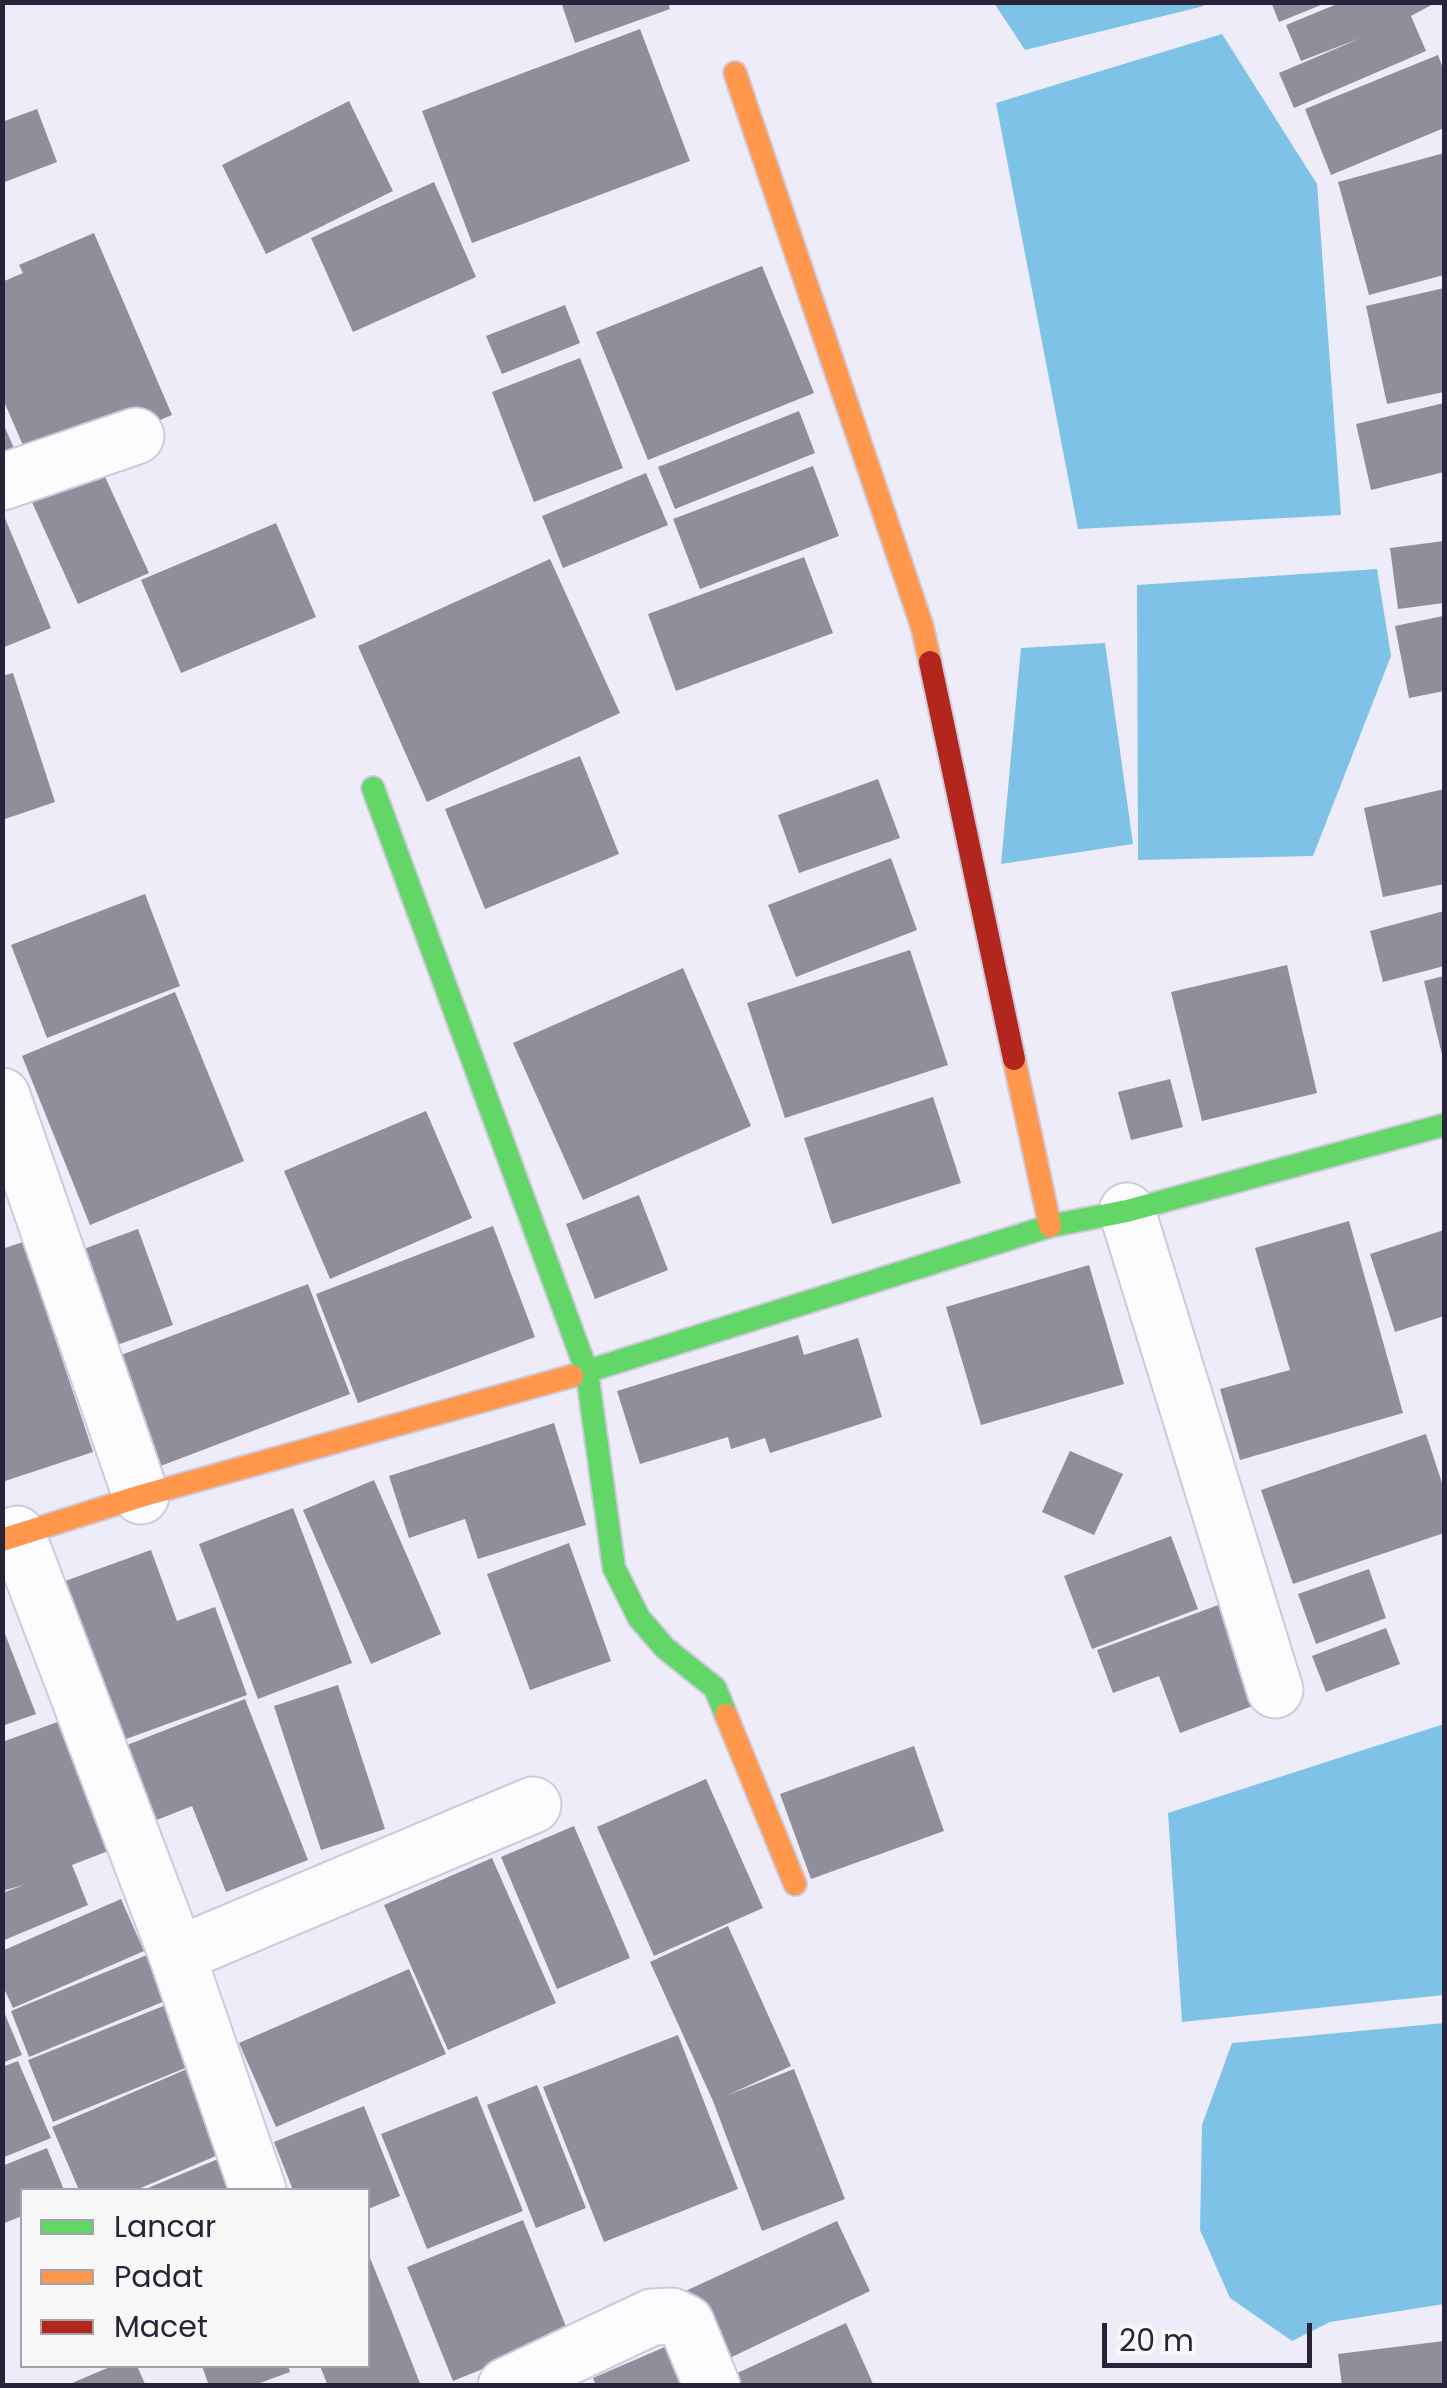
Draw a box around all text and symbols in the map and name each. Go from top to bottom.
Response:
legend [20,2188,370,2368]
text: Lancar [114,2205,216,2248]
text: Padat [114,2255,203,2298]
scale bar [1107,2303,1317,2365]
text: Macet [114,2305,208,2348]
text: 20 m [1119,2319,1194,2362]

